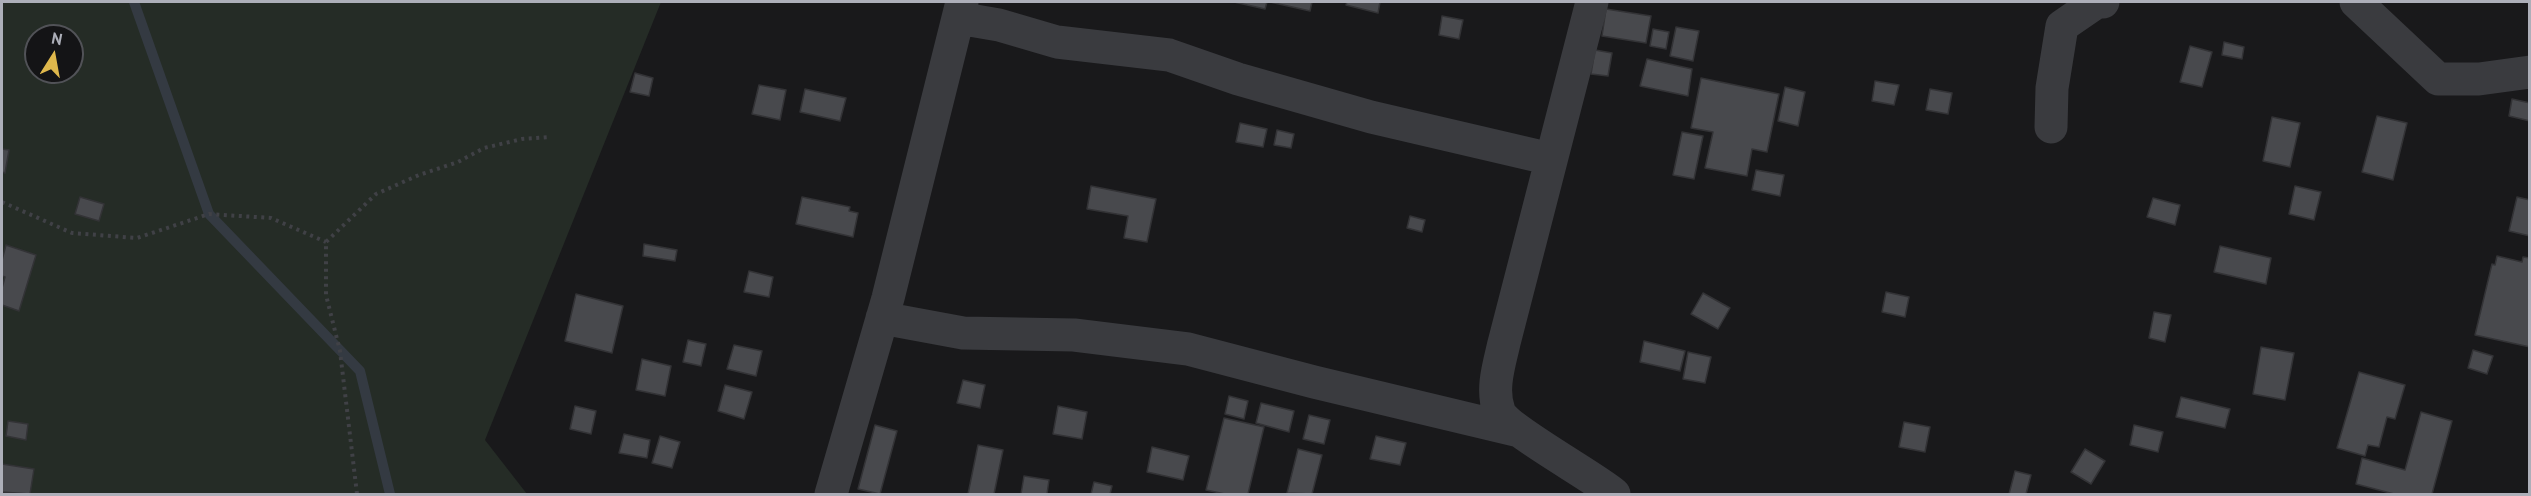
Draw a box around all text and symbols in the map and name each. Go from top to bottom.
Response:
north arrow [24,24,84,84]
text: N [50,27,64,49]

